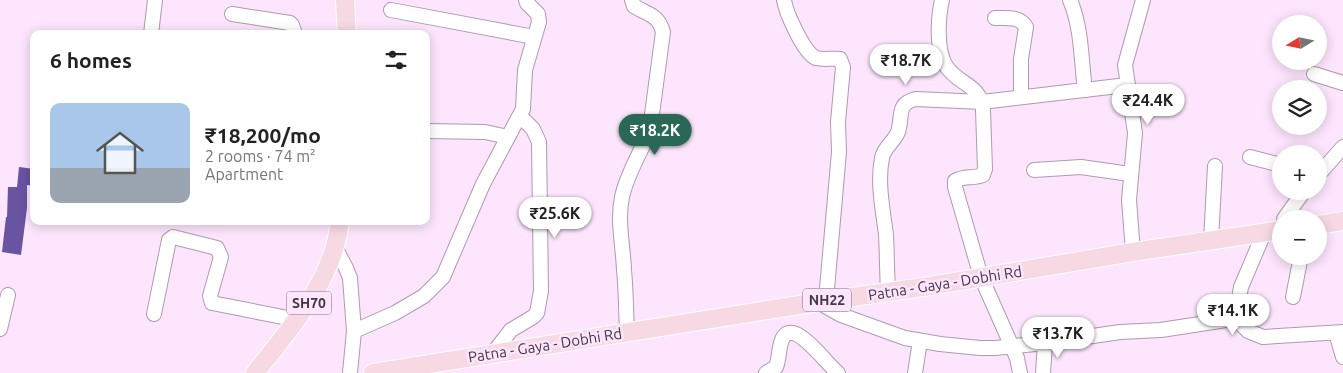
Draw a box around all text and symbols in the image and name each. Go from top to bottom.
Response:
north arrow [1272,15,1328,70]
map controls [1272,15,1327,265]
pin: ₹18.7K [865,44,947,86]
icon: filters [382,46,410,74]
text: 6 homes [50,48,132,72]
text: ₹18.7K [881,51,931,69]
button: layers [1272,80,1327,135]
pin: ₹24.4K [1107,84,1189,126]
text: ₹24.4K [1123,91,1173,109]
pin: ₹18.2K [614,114,696,156]
text: ₹18.2K [630,121,680,139]
icon: home [90,123,150,183]
text: ₹18,200/mo [205,123,321,147]
button: + [1272,145,1327,200]
text: 2 rooms · 74 m² [205,147,316,165]
text: Apartment [205,165,283,183]
pin: ₹25.6K [514,196,596,239]
text: ₹25.6K [530,204,580,222]
button: − [1272,210,1327,265]
street label: Patna - Gaya - Dobhi Rd [867,262,1023,304]
road number: NH22 [803,288,851,312]
road number: SH70 [286,292,332,314]
pin: ₹14.1K [1192,294,1274,336]
text: ₹14.1K [1208,301,1258,319]
pin: ₹13.7K [1017,316,1099,359]
street label: Patna - Gaya - Dobhi Rd [467,324,623,366]
text: ₹13.7K [1033,324,1083,342]

